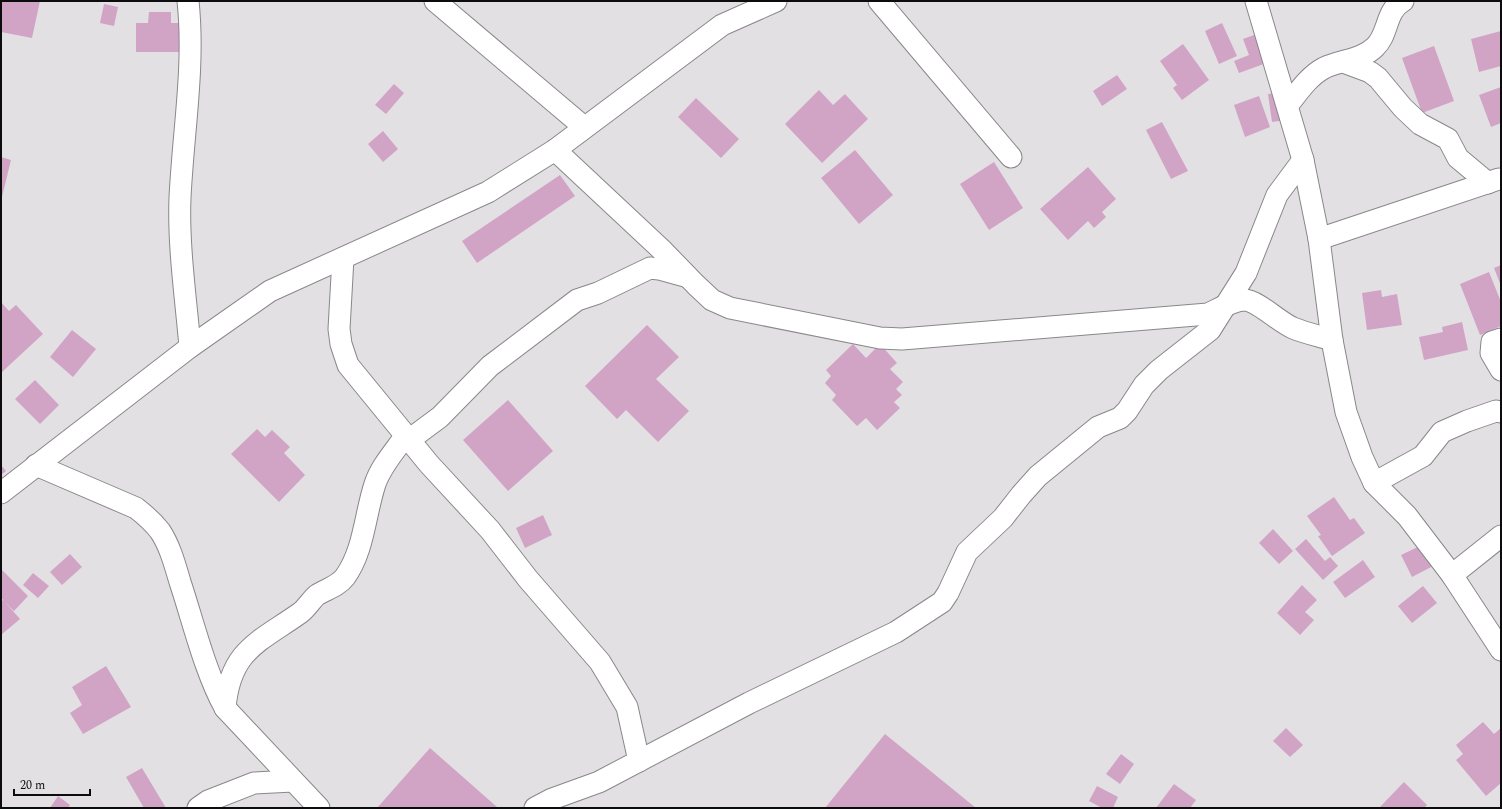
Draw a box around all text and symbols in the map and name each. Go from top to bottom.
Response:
scale bar [14,771,90,797]
text: 20 m [20,776,45,795]

